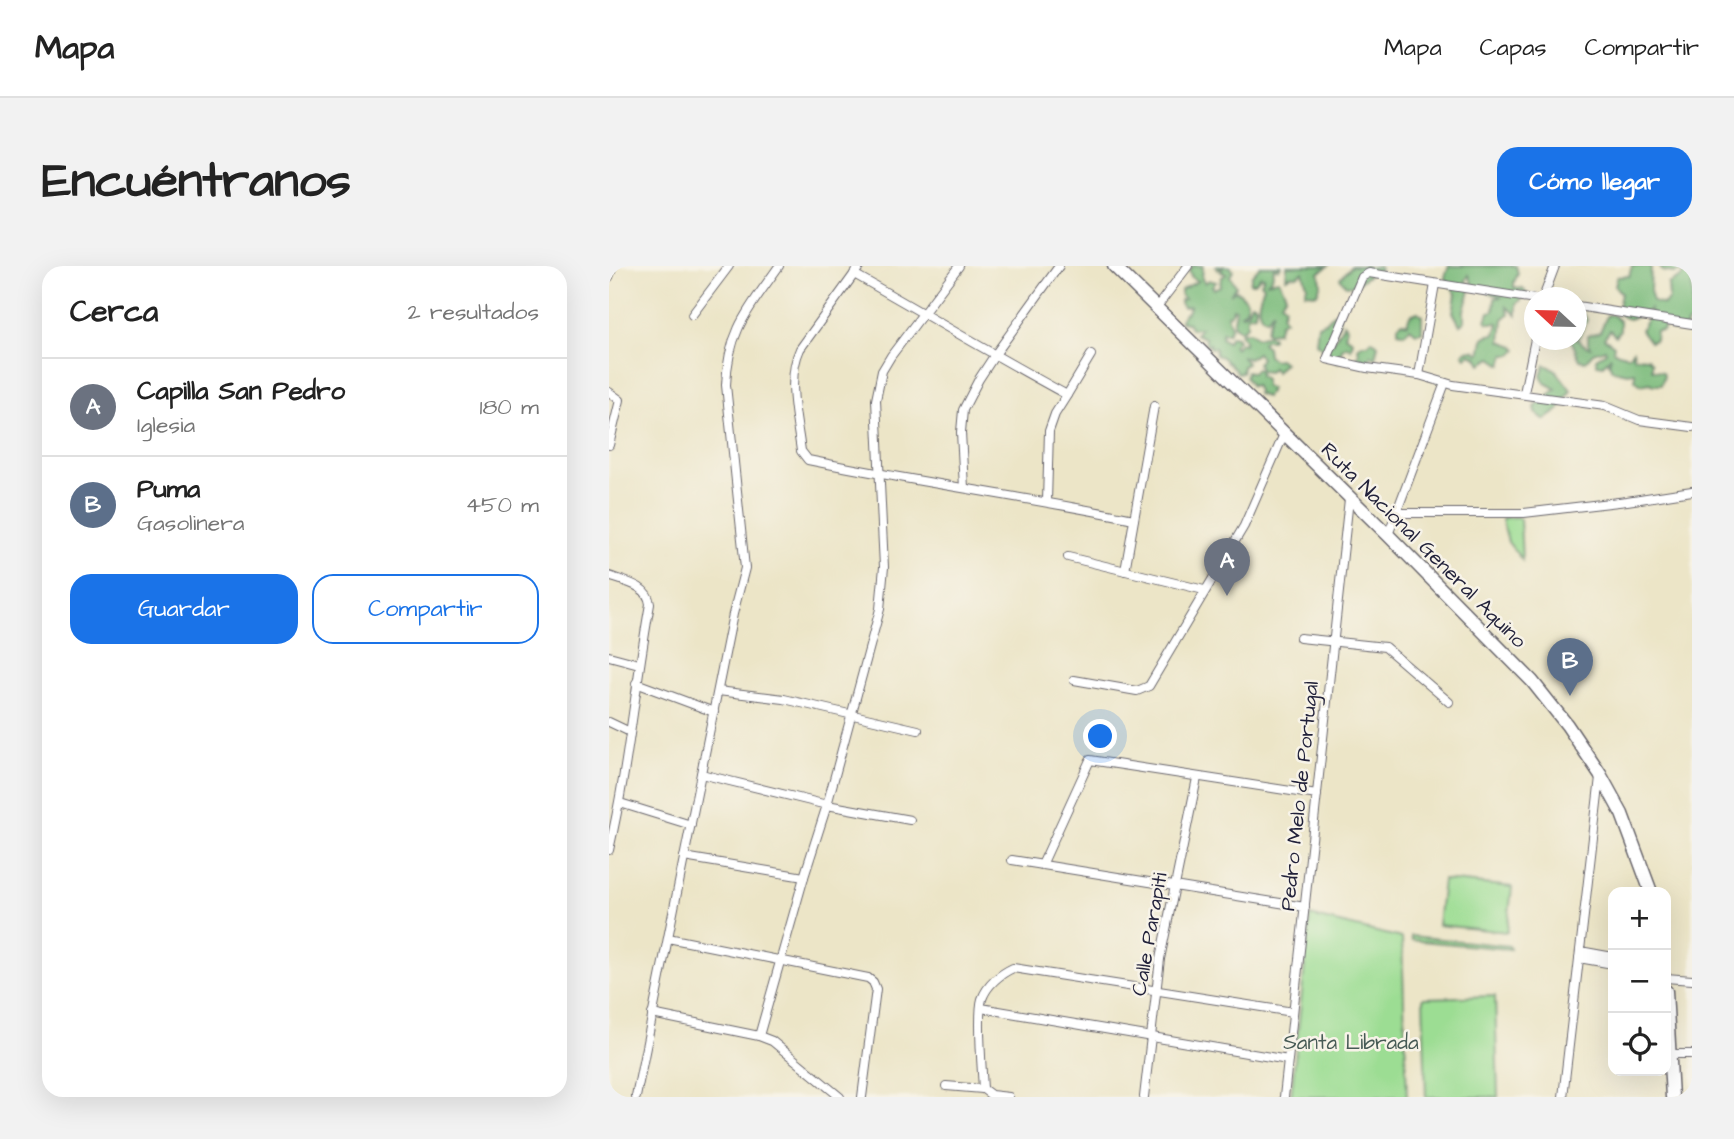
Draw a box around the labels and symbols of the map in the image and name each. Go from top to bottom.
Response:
north arrow [1524,287,1587,350]
street label: Ruta Nacional General Aquino [1314,436,1533,655]
pin: A [1204,538,1250,596]
pin: B [1547,638,1593,696]
street label: Pedro Melo de Portugal [1273,680,1328,913]
your location [1083,719,1117,753]
street label: Calle Parapiti [1124,870,1176,998]
park label: Santa Librada [1283,1028,1419,1057]

